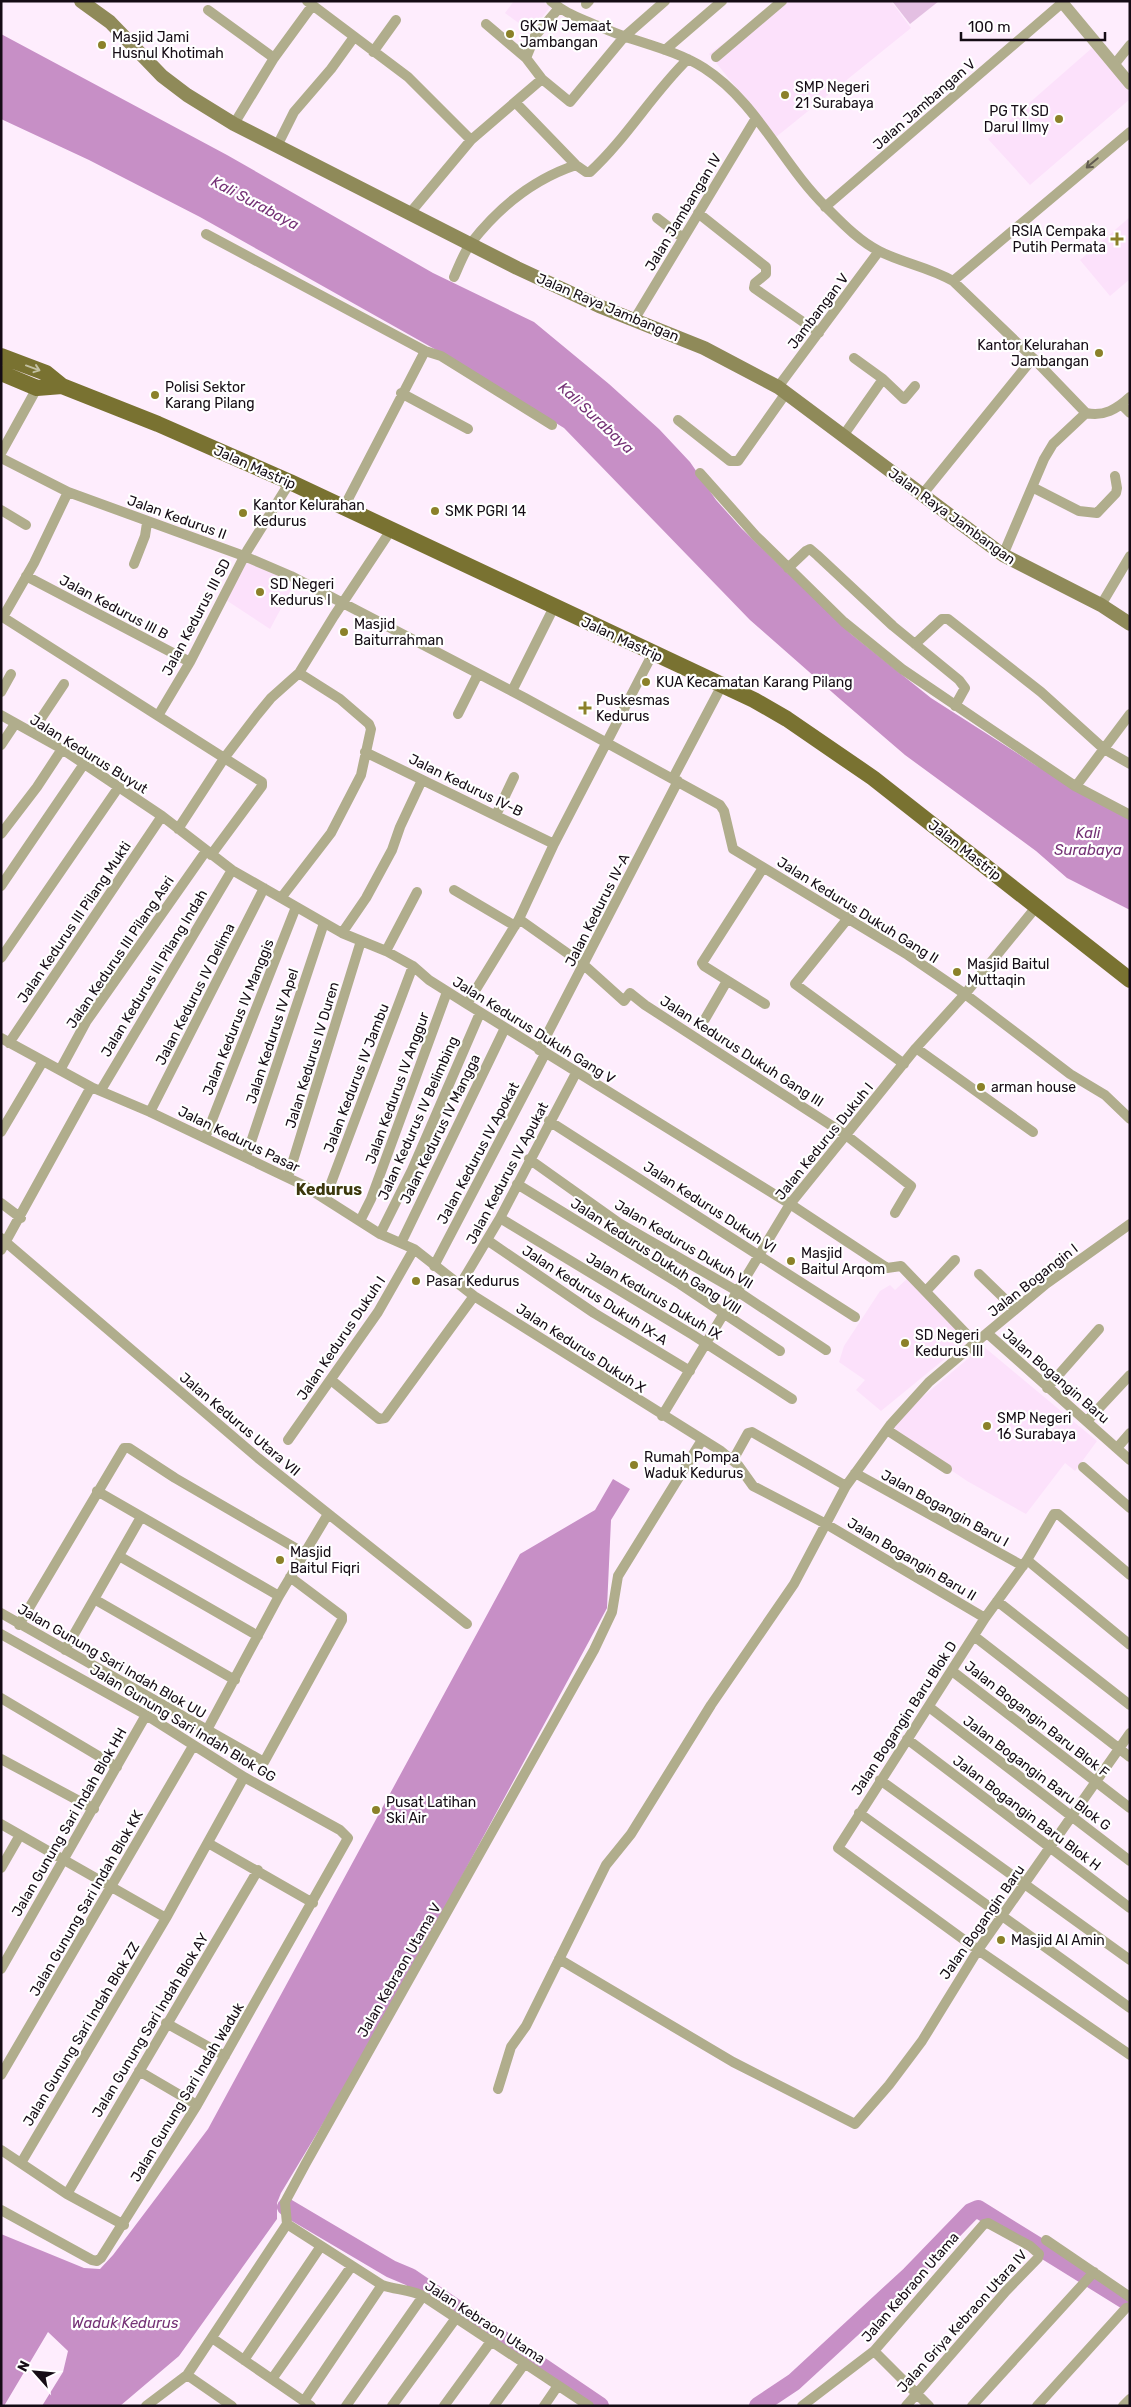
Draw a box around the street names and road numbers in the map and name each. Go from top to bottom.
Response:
street label: Jalan Jambangan V [870,55,979,153]
street label: Jalan Jambangan IV [642,150,725,274]
street label: Jalan Raya Jambangan [534,270,682,345]
street label: Jambangan V [784,270,852,352]
street label: Jalan Mastrip [211,442,298,493]
street label: Jalan Raya Jambangan [885,465,1019,568]
street label: Jalan Kedurus II [125,492,229,543]
street label: Jalan Kedurus III SD [158,556,234,679]
street label: Jalan Kedurus III B [56,572,171,643]
street label: Jalan Mastrip [578,613,665,666]
street label: Jalan Kedurus Buyut [27,711,151,798]
street label: Jalan Kedurus IV-B [406,750,526,820]
street label: Jalan Mastrip [925,817,1005,884]
street label: Jalan Kedurus III Pilang Mukti [14,838,135,1006]
street label: Jalan Kedurus IV-A [562,850,634,970]
street label: Jalan Kedurus Dukuh Gang II [774,854,942,967]
street label: Jalan Kedurus III Pilang Asri [63,873,178,1032]
street label: Jalan Kedurus III Pilang Indah [98,887,211,1060]
street label: Jalan Kedurus IV Delima [152,920,239,1068]
street label: Jalan Kedurus IV Manggis [199,937,278,1098]
street label: Jalan Kedurus IV Apel [243,966,302,1106]
street label: Jalan Kedurus Dukuh Gang V [449,973,618,1088]
street label: Jalan Kedurus IV Duren [282,980,343,1130]
street label: Jalan Kedurus Dukuh Gang III [657,992,827,1111]
street label: Jalan Kedurus IV Jambu [320,1001,393,1155]
street label: Jalan Kedurus IV Anggur [362,1009,433,1166]
street label: Jalan Kedurus IV Belimbing [375,1034,462,1203]
street label: Jalan Kedurus IV Mangga [397,1052,484,1207]
street label: Jalan Kedurus IV Apokat [434,1079,523,1227]
street label: Jalan Kedurus Dukuh I [772,1079,877,1203]
street label: Jalan Kedurus IV Apukat [463,1099,552,1247]
street label: Jalan Kedurus Pasar [175,1103,303,1177]
street label: Jalan Kedurus Dukuh VI [640,1158,779,1257]
street label: Jalan Kedurus Dukuh Gang VIII [567,1195,744,1318]
street label: Jalan Kedurus Dukuh VII [611,1196,756,1293]
street label: Jalan Bogangin I [985,1240,1081,1321]
street label: Jalan Kedurus Dukuh IX-A [519,1242,671,1348]
street label: Jalan Kedurus Dukuh IX [583,1249,725,1343]
street label: Jalan Kedurus Dukuh I [294,1273,389,1404]
street label: Jalan Kedurus Dukuh X [513,1300,649,1397]
street label: Jalan Bogangin Baru [999,1325,1113,1427]
street label: Jalan Kedurus Utara VII [176,1369,303,1480]
street label: Jalan Bogangin Baru I [878,1466,1012,1551]
street label: Jalan Bogangin Baru II [844,1514,979,1605]
street label: Jalan Gunung Sari Indah Blok UU [15,1600,209,1722]
street label: Jalan Bogangin Baru Blok D [848,1638,961,1799]
street label: Jalan Bogangin Baru Blok F [961,1658,1112,1781]
street label: Jalan Gunung Sari Indah Blok GG [87,1661,279,1786]
street label: Jalan Bogangin Baru Blok G [960,1712,1114,1834]
street label: Jalan Gunung Sari Indah Blok HH [8,1725,131,1920]
street label: Jalan Bogangin Baru Blok H [949,1752,1104,1875]
street label: Jalan Gunung Sari Indah Blok KK [26,1807,147,1999]
street label: Jalan Bogangin Baru [936,1862,1028,1983]
street label: Jalan Kebraon Utama V [354,1900,445,2040]
street label: Jalan Gunung Sari Indah Blok AY [89,1930,212,2121]
street label: Jalan Gunung Sari Indah Blok ZZ [20,1939,143,2129]
street label: Jalan Gunung Sari Indah Waduk [127,1999,248,2185]
street label: Jalan Kebraon Utama [858,2229,963,2346]
street label: Jalan Griya Kebraon Utara IV [894,2247,1031,2396]
street label: Jalan Kebraon Utama [421,2277,548,2368]

